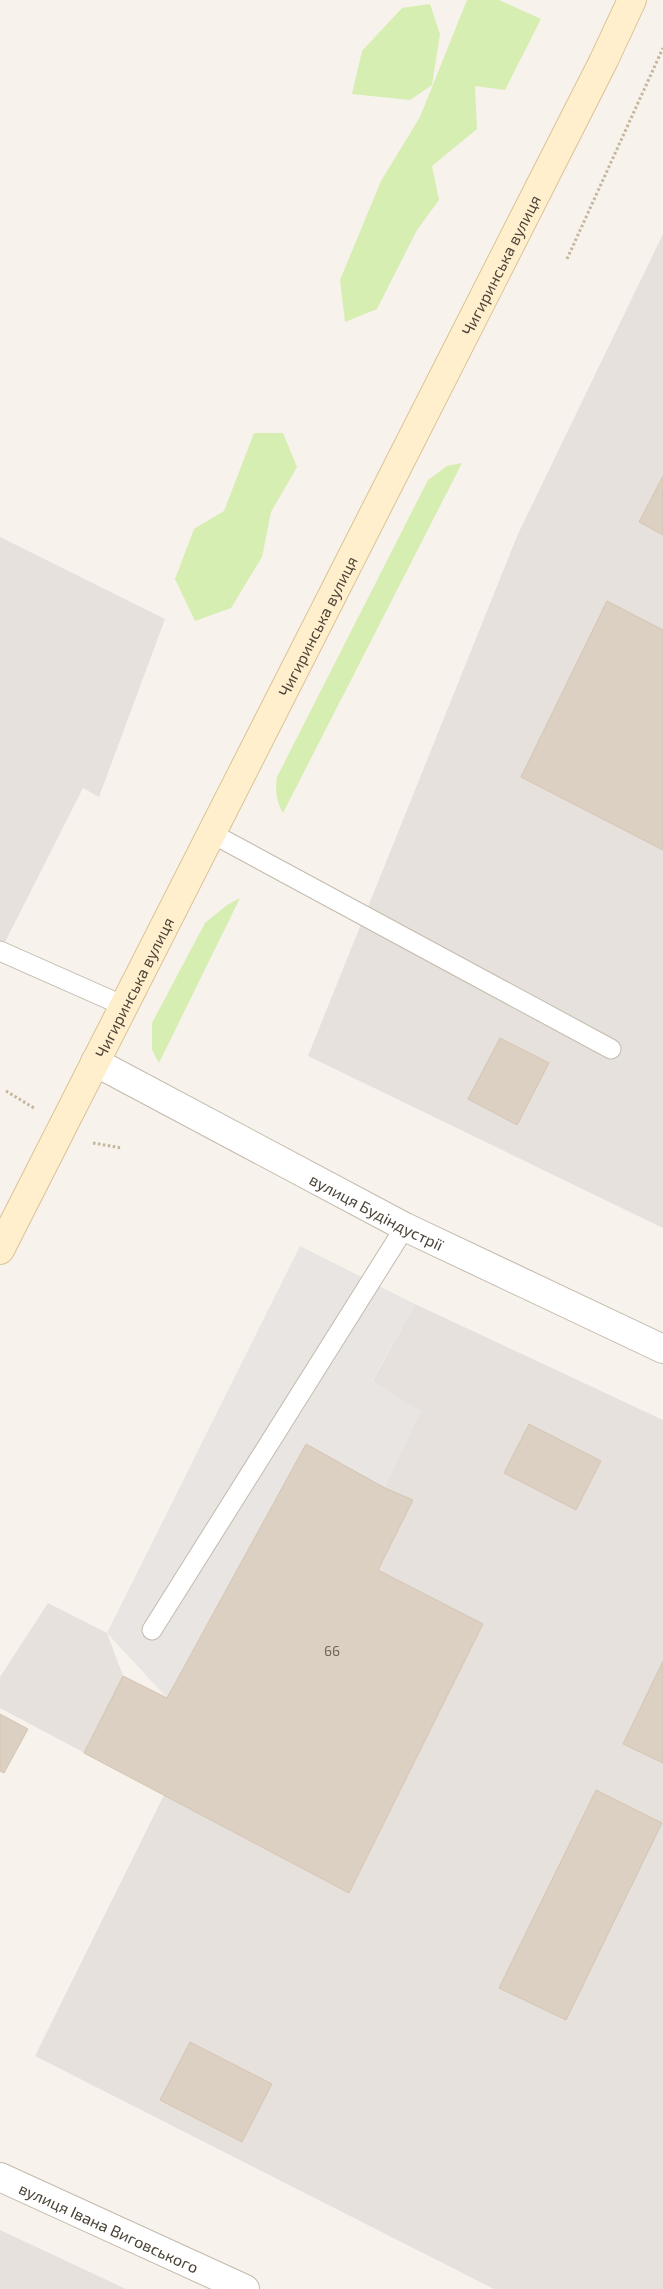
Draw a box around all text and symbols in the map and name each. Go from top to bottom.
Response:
street label: Чигиринська вулиця [457,191,544,338]
street label: Чигиринська вулиця [273,552,360,699]
street label: Чигиринська вулиця [90,914,177,1060]
street label: вулиця Будіндустрії [307,1169,448,1254]
house number: 66 [324,1642,340,1659]
street label: вулиця Івана Виговського [16,2178,202,2276]

